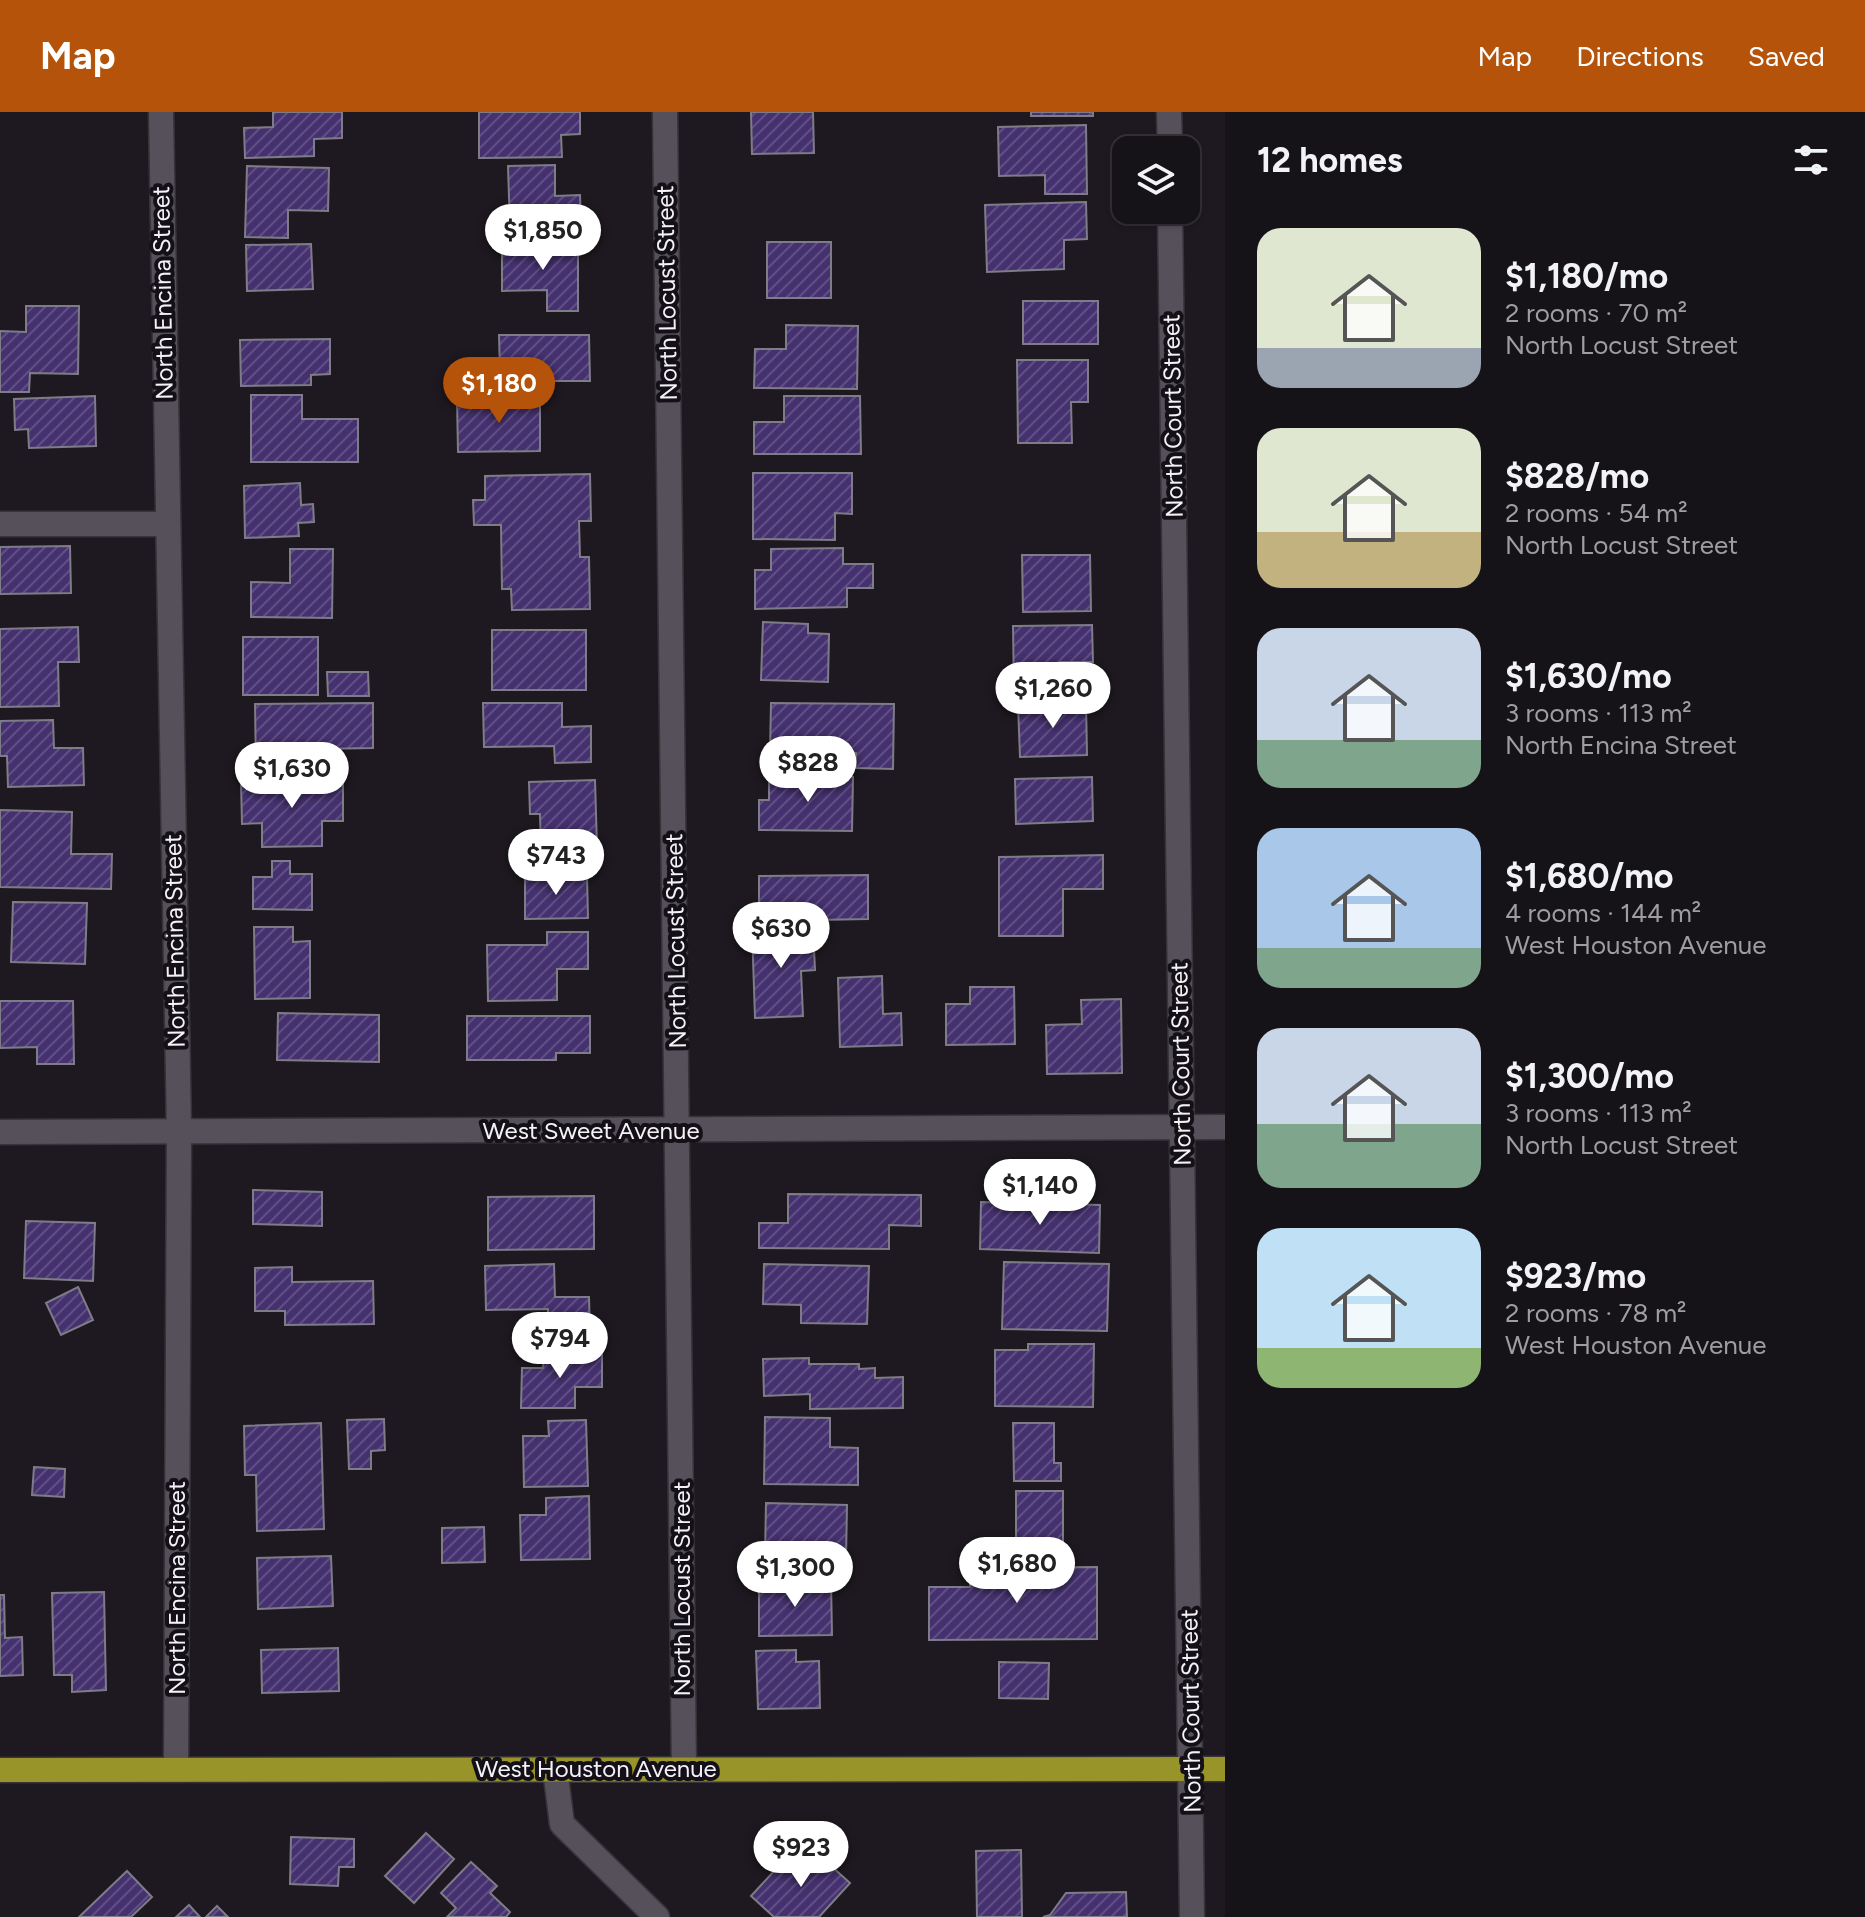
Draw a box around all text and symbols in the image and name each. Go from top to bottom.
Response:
text: Map [40,33,116,79]
text: Map [1478,39,1532,73]
text: Directions [1576,39,1704,73]
text: Saved [1748,39,1825,73]
map controls [1112,136,1200,224]
button: layers [1112,136,1200,224]
icon: filters [1789,138,1833,182]
text: 12 homes [1257,140,1403,181]
street label: North Locust Street [650,185,683,401]
street label: North Encina Street [146,186,179,400]
pin: $1,850 [478,204,608,272]
text: $1,850 [503,214,583,246]
text: $1,180/mo [1505,256,1668,297]
icon: home [1321,260,1417,356]
text: 2 rooms · 70 m² [1505,297,1687,329]
street label: North Court Street [1156,314,1189,518]
text: North Locust Street [1505,329,1738,361]
pin: $1,180 [434,357,564,425]
text: $1,180 [461,367,537,399]
text: $828/mo [1505,456,1649,497]
icon: home [1321,460,1417,556]
text: 2 rooms · 54 m² [1505,497,1688,529]
text: North Locust Street [1505,529,1738,561]
text: $1,630/mo [1505,656,1672,697]
icon: home [1321,660,1417,756]
pin: $1,260 [988,662,1118,730]
text: $1,260 [1013,672,1093,704]
text: 3 rooms · 113 m² [1505,697,1692,729]
text: North Encina Street [1505,729,1737,761]
pin: $828 [761,736,855,804]
pin: $1,630 [227,742,357,810]
text: $828 [777,746,839,778]
text: $1,630 [253,752,331,784]
pin: $743 [509,829,603,897]
street label: North Locust Street [659,833,692,1049]
street label: North Encina Street [158,834,191,1048]
text: $743 [526,839,586,871]
text: $1,680/mo [1505,856,1674,897]
icon: home [1321,860,1417,956]
text: 4 rooms · 144 m² [1505,897,1701,929]
pin: $630 [734,902,828,970]
text: $630 [751,912,811,944]
text: West Houston Avenue [1505,929,1766,961]
street label: North Court Street [1164,962,1197,1166]
text: $1,300/mo [1505,1056,1674,1097]
icon: home [1321,1060,1417,1156]
text: 3 rooms · 113 m² [1505,1097,1692,1129]
street label: West Sweet Avenue [483,1116,700,1145]
text: North Locust Street [1505,1129,1738,1161]
pin: $1,140 [975,1159,1105,1227]
text: $1,140 [1002,1169,1078,1201]
text: $923/mo [1505,1256,1646,1297]
icon: home [1321,1260,1417,1356]
text: 2 rooms · 78 m² [1505,1297,1686,1329]
pin: $794 [513,1312,607,1380]
text: $794 [530,1322,590,1354]
text: West Houston Avenue [1505,1329,1766,1361]
street label: North Encina Street [162,1481,191,1695]
street label: North Locust Street [667,1481,696,1697]
pin: $1,680 [952,1537,1082,1605]
pin: $1,300 [730,1541,860,1609]
text: $1,680 [977,1547,1057,1579]
text: $1,300 [755,1551,835,1583]
street label: North Court Street [1174,1609,1207,1813]
street label: West Houston Avenue [475,1754,717,1783]
pin: $923 [754,1821,848,1889]
text: $923 [772,1831,831,1863]

